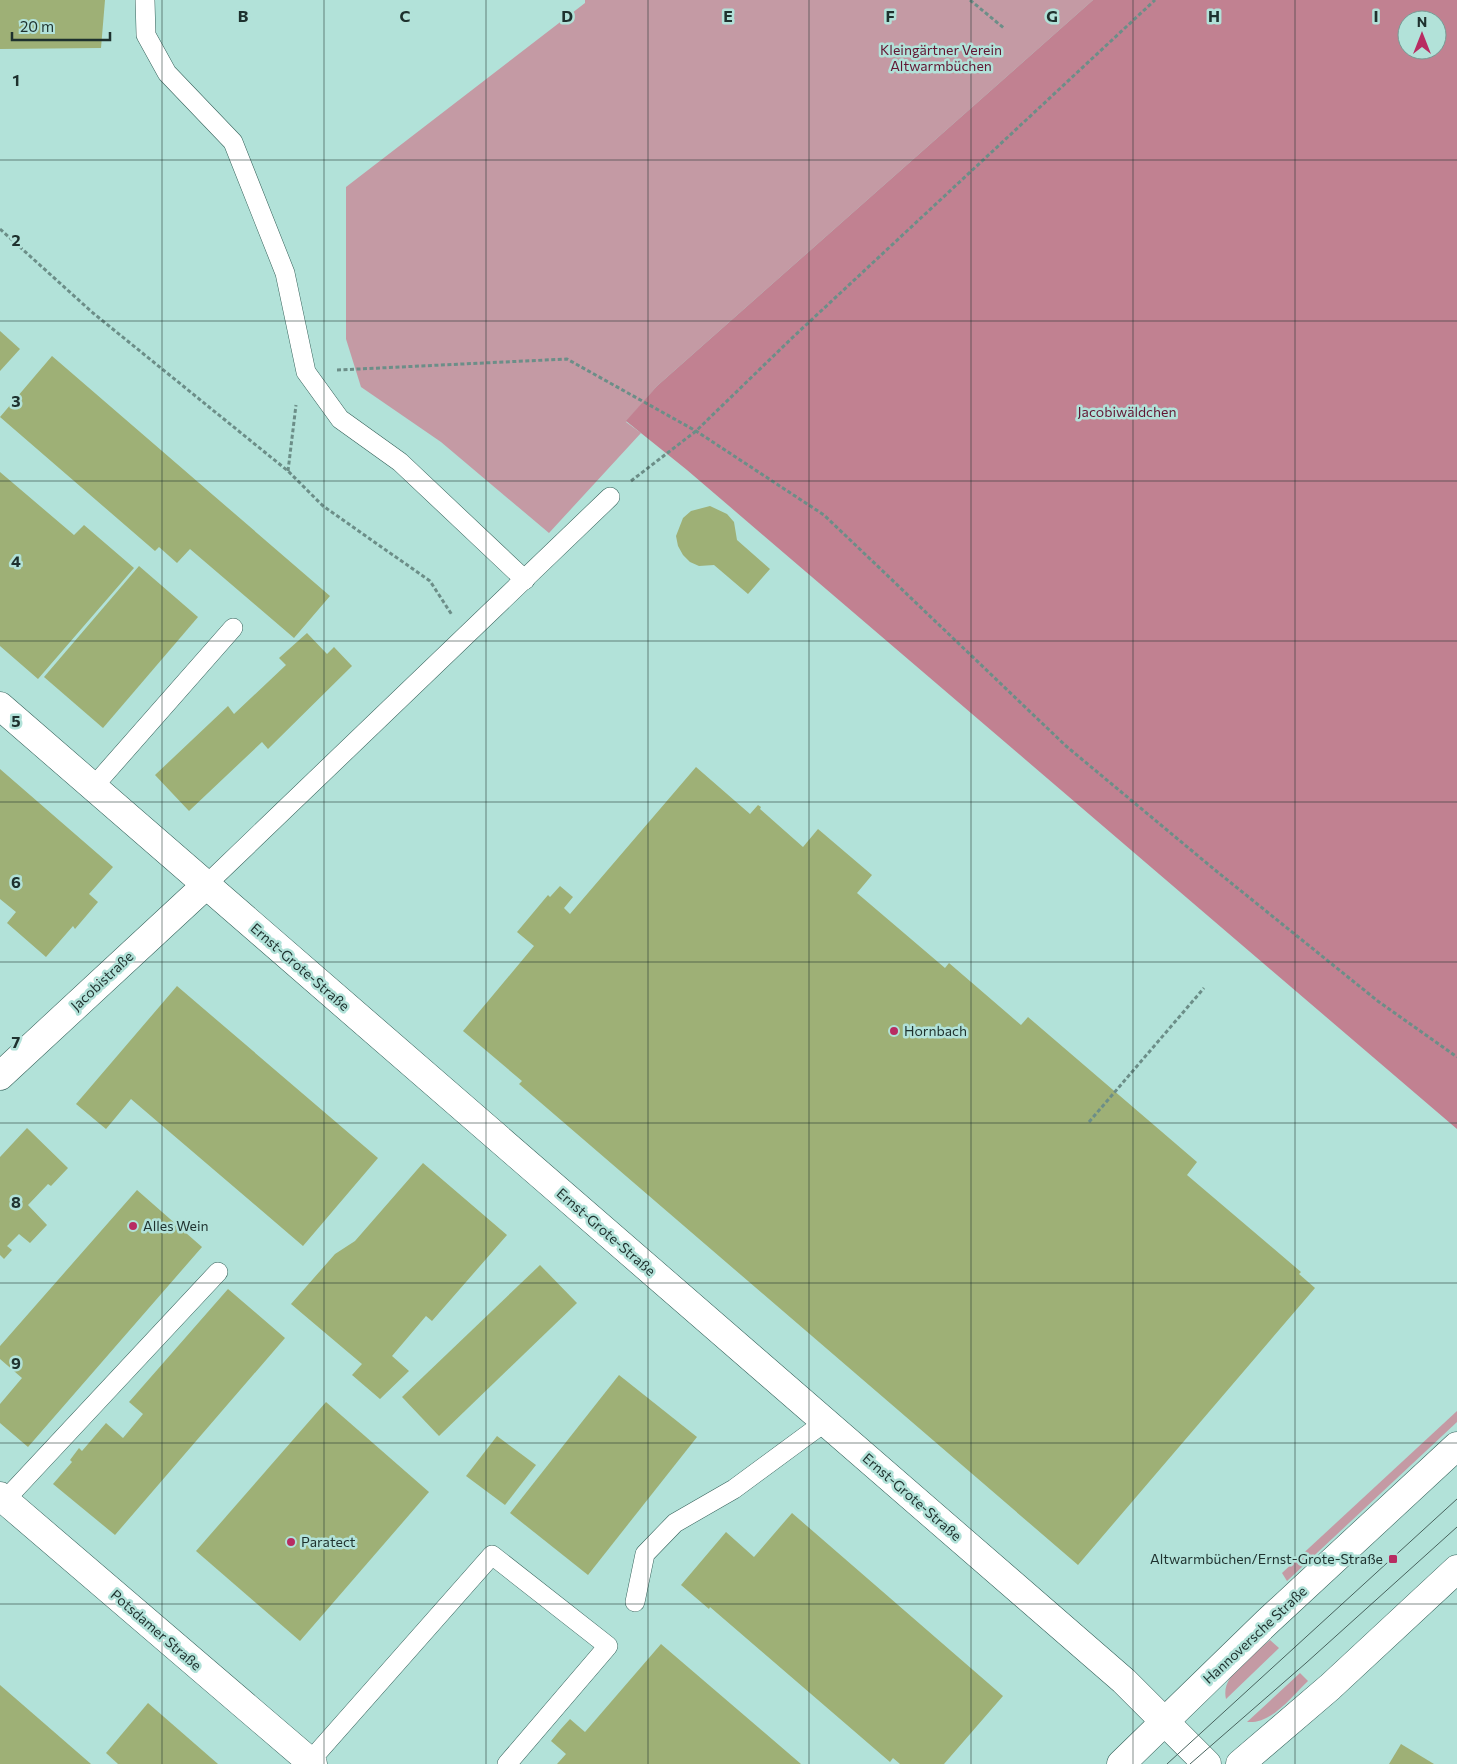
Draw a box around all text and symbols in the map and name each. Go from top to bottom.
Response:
text: B [238,6,249,25]
text: C [400,6,411,25]
text: D [561,6,573,25]
text: E [723,6,733,25]
text: F [885,6,895,25]
text: G [1046,6,1058,25]
text: H [1208,6,1220,25]
text: I [1373,6,1379,25]
scale bar [12,10,110,42]
north arrow [1397,10,1447,60]
text: N [1417,13,1427,30]
text: 20 m [20,17,54,35]
park label: Kleingärtner Verein Altwarmbüchen [880,41,1002,74]
text: 1 [12,70,20,89]
text: 2 [11,230,21,249]
text: 3 [11,391,21,410]
park label: Jacobiwäldchen [1078,403,1176,420]
text: 4 [11,551,21,570]
text: 5 [11,711,21,730]
text: 6 [11,872,21,891]
street label: Ernst-Grote-Straße [248,919,353,1014]
street label: Jacobistraße [67,947,136,1014]
place label: Hornbach [904,1022,967,1039]
marker: Hornbach [888,1025,900,1037]
text: 7 [12,1032,21,1051]
street label: Ernst-Grote-Straße [554,1184,659,1279]
text: 8 [11,1192,21,1211]
place label: Alles Wein [143,1217,209,1234]
marker: Alles Wein [127,1220,139,1232]
text: 9 [11,1353,21,1372]
street label: Ernst-Grote-Straße [860,1449,965,1544]
place label: Paratect [301,1533,356,1550]
marker: Paratect [285,1536,297,1548]
place label: Altwarmbüchen/Ernst-Grote-Straße [1150,1550,1383,1567]
marker: Altwarmbüchen/Ernst-Grote-Straße [1387,1553,1399,1565]
street label: Hannoversche Straße [1199,1582,1310,1687]
street label: Potsdamer Straße [107,1586,205,1674]

